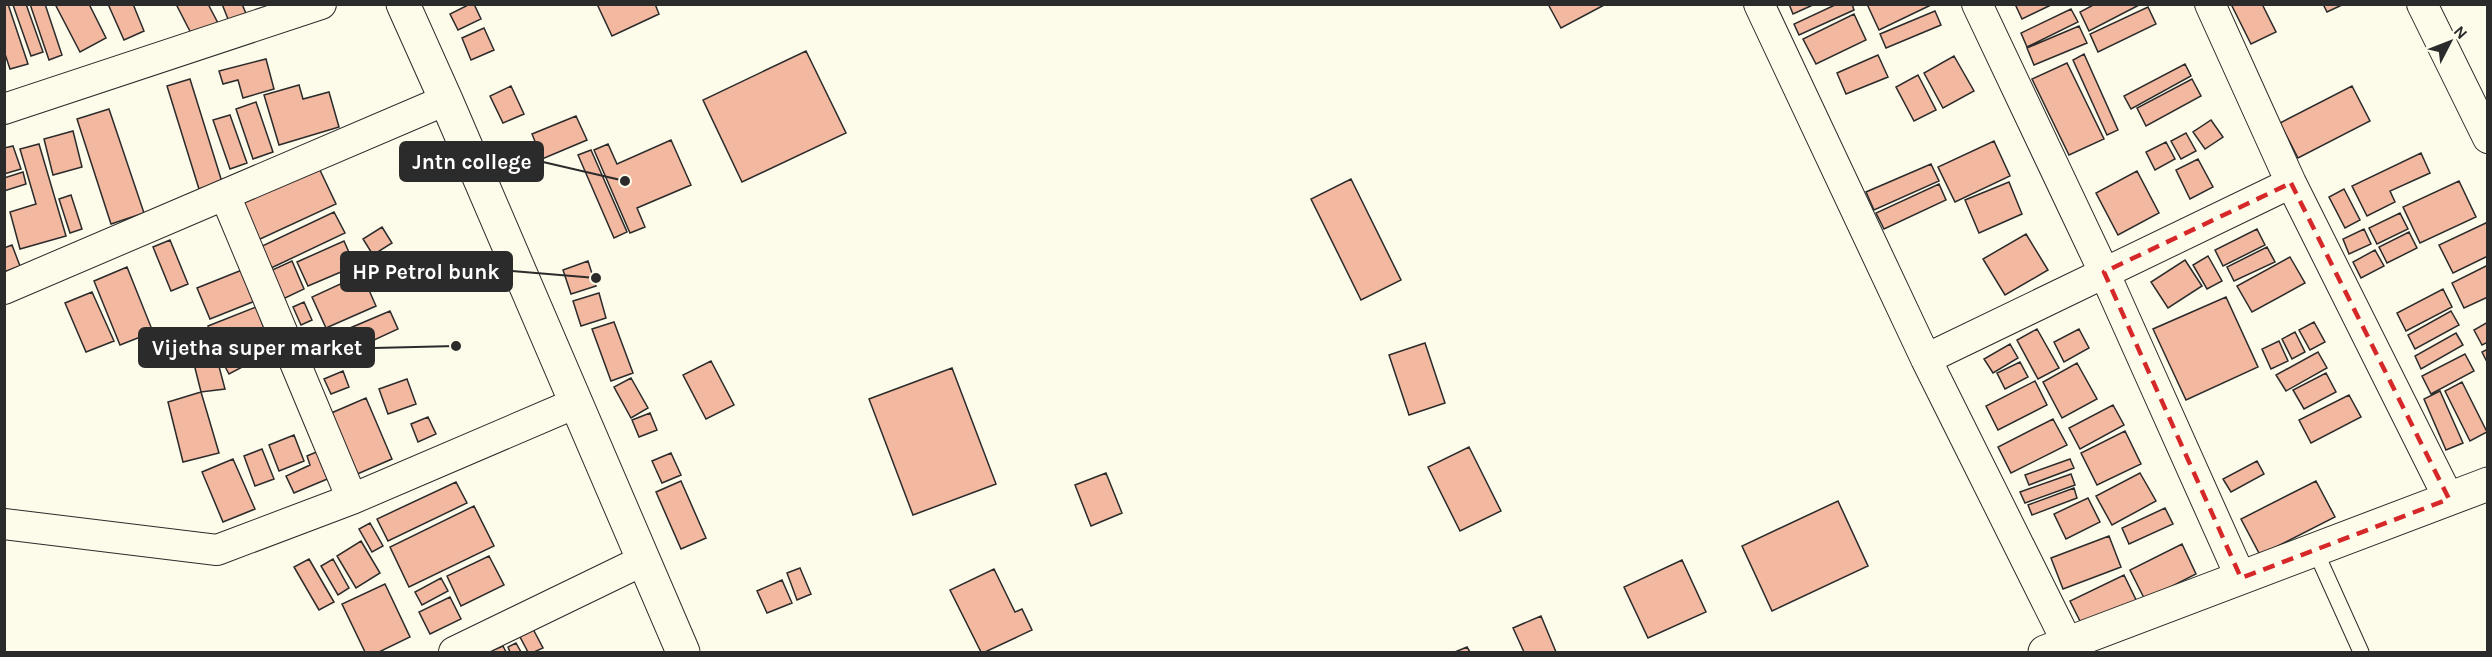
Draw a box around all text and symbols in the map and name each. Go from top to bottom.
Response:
north arrow [2420,12,2480,72]
text: N [2450,22,2472,43]
callout: Jntn college [400,142,543,181]
text: Jntn college [412,150,532,174]
callout: HP Petrol bunk [341,252,512,291]
text: HP Petrol bunk [352,260,500,284]
callout: Vijetha super market [139,328,374,367]
text: Vijetha super market [152,336,362,360]

